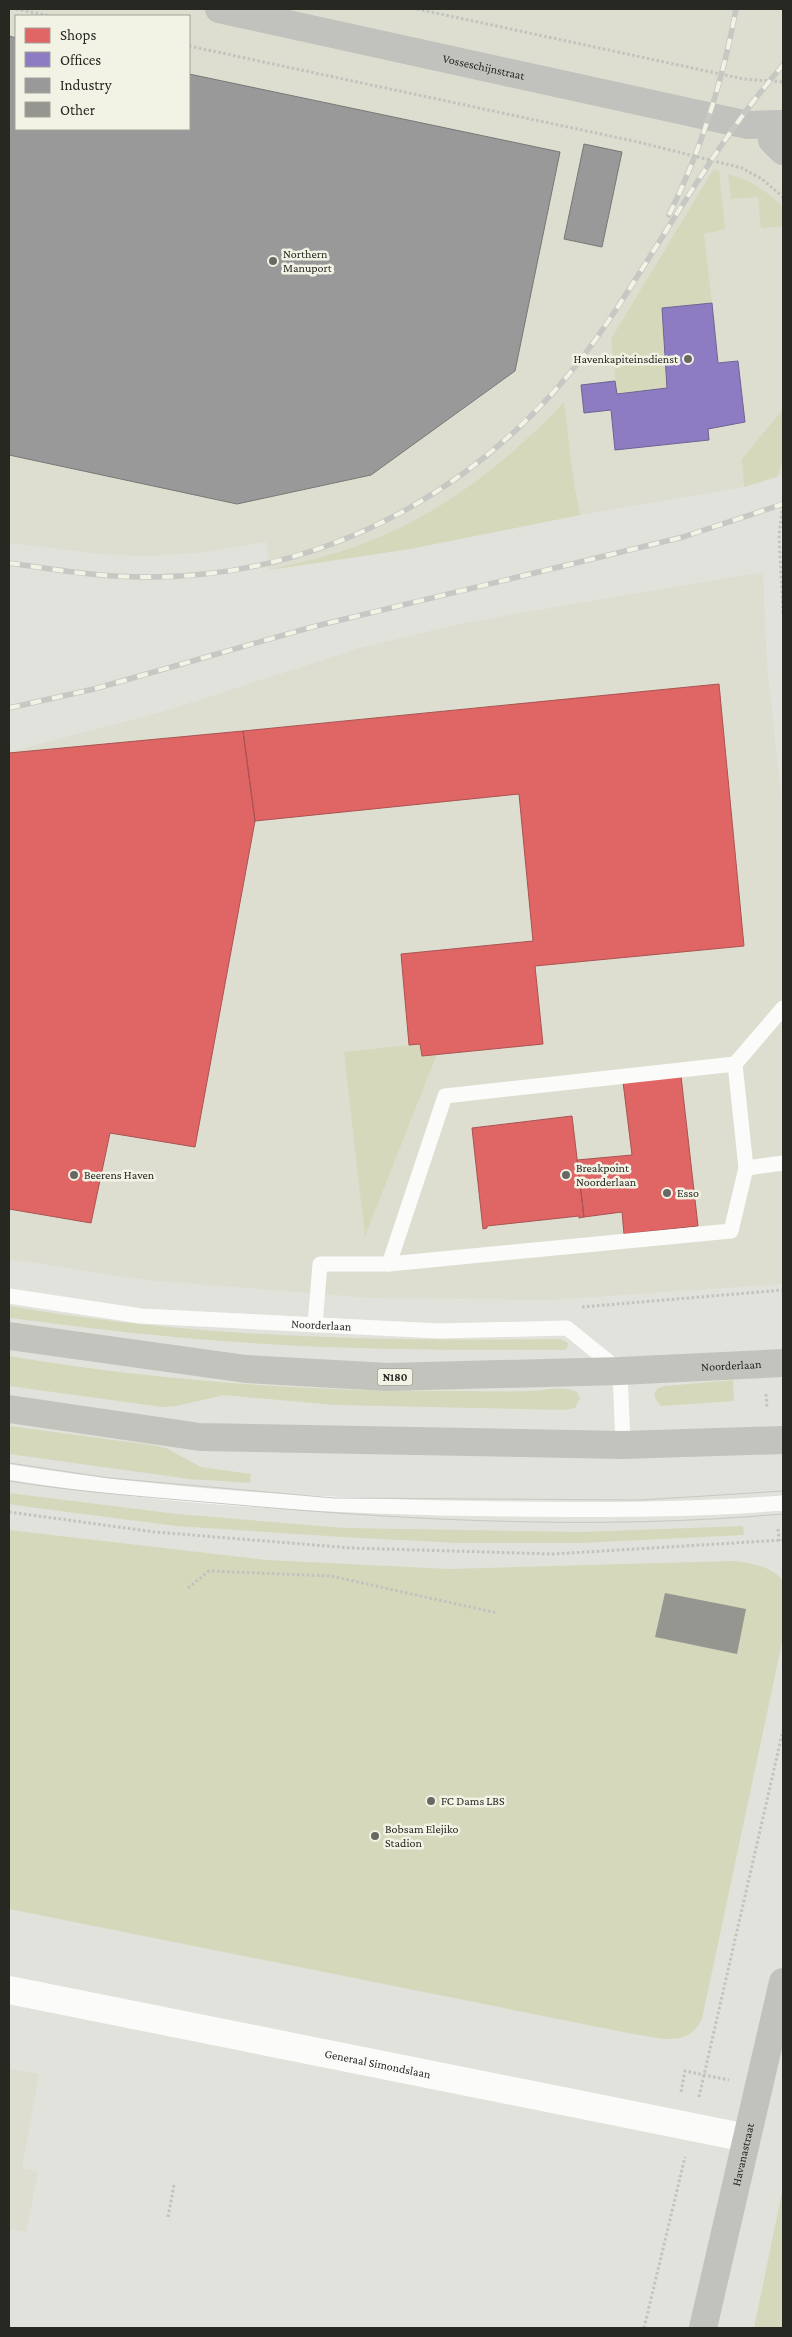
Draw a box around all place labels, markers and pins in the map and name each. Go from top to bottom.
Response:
place label: Northern Manuport [283,247,333,275]
marker: Northern Manuport [267,255,279,267]
place label: Havenkapiteinsdienst [574,352,679,366]
marker: Havenkapiteinsdienst [682,353,694,365]
place label: Breakpoint Noorderlaan [576,1161,637,1189]
place label: Beerens Haven [84,1168,155,1182]
marker: Beerens Haven [68,1169,80,1181]
marker: Breakpoint Noorderlaan [560,1169,572,1181]
place label: Esso [677,1186,699,1200]
marker: Esso [661,1187,673,1199]
place label: FC Dams LBS [441,1794,505,1808]
marker: FC Dams LBS [425,1795,437,1807]
place label: Bobsam Elejiko Stadion [385,1822,459,1850]
marker: Bobsam Elejiko Stadion [369,1830,381,1842]

